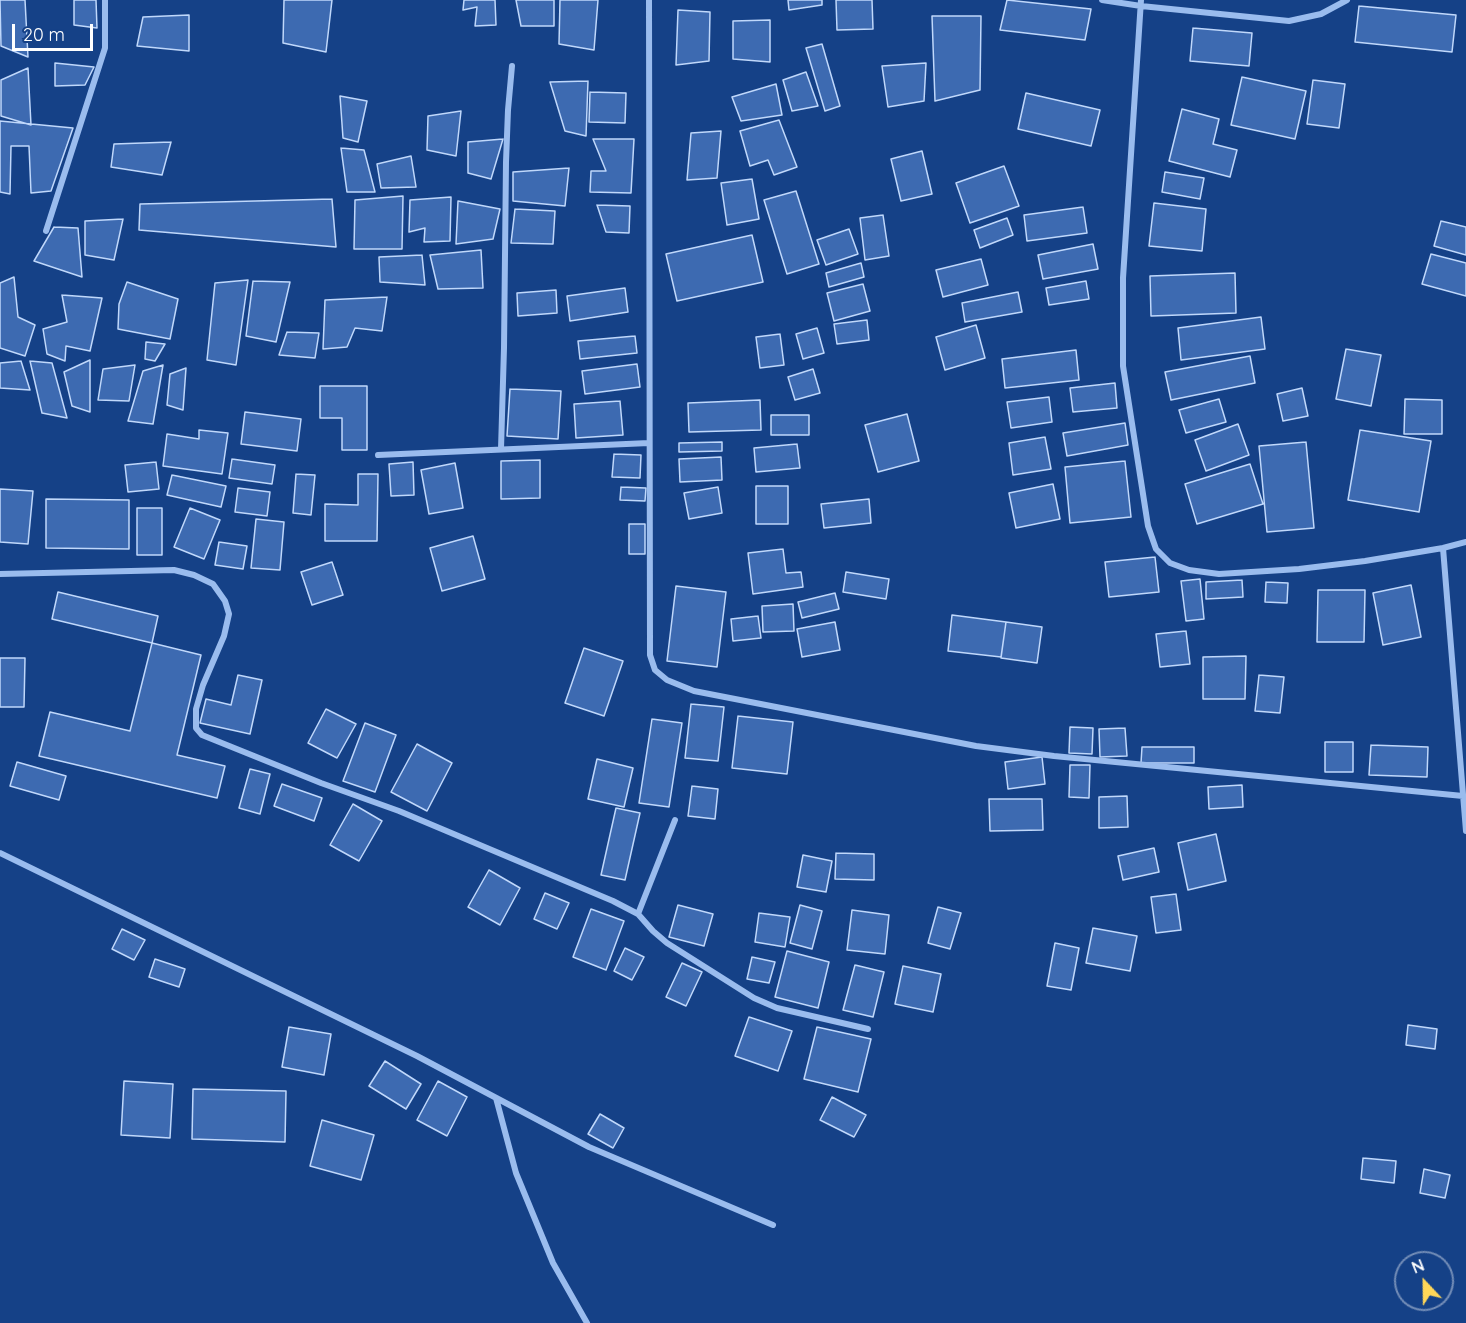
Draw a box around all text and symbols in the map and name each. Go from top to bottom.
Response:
scale bar [15,12,96,50]
text: 20 m [23,23,65,46]
north arrow [1394,1251,1454,1311]
text: N [1409,1255,1427,1278]

